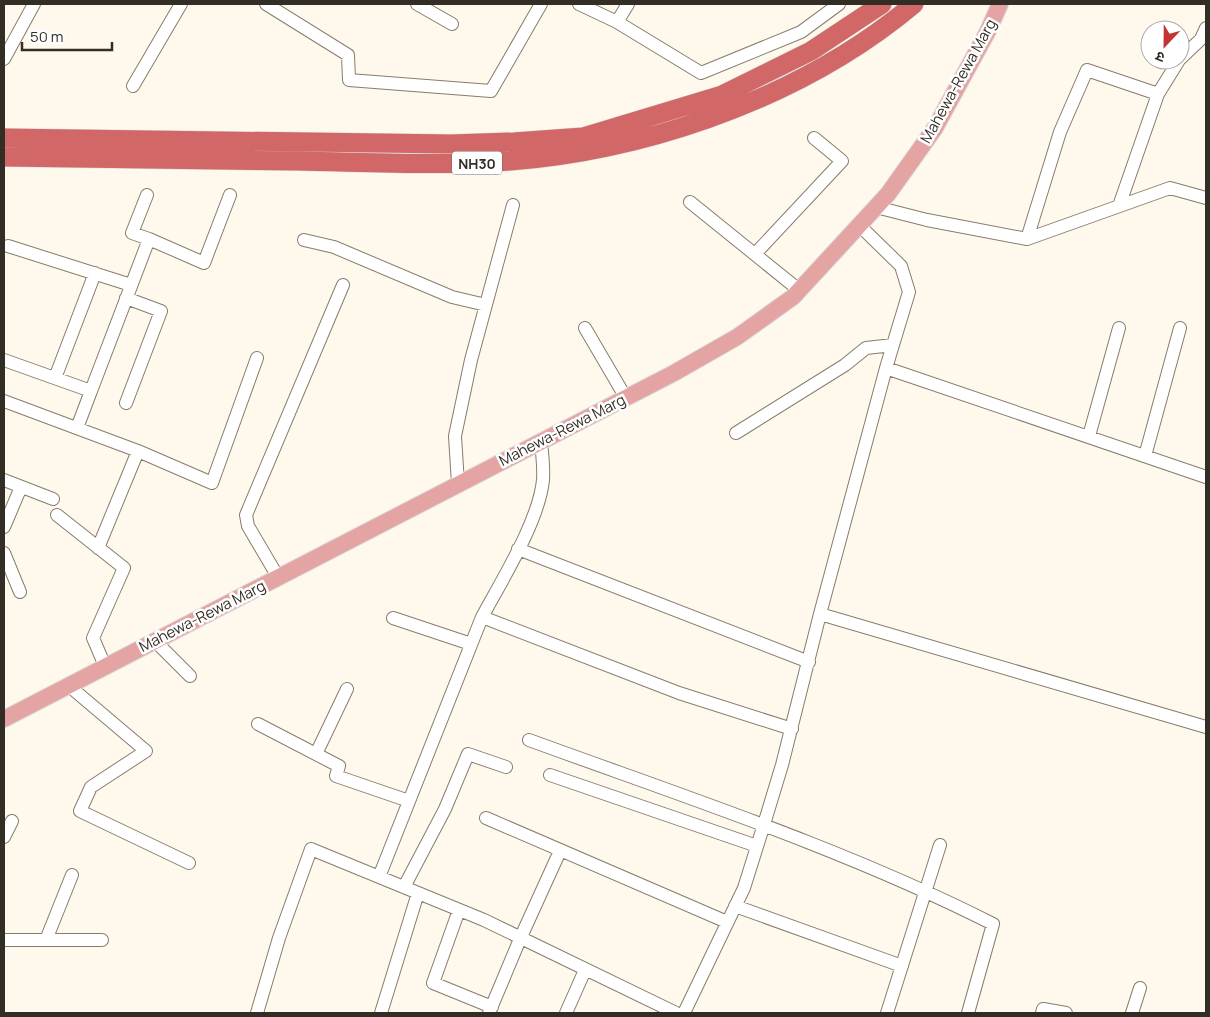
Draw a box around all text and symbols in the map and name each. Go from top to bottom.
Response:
street label: Mahewa-Rewa Marg [915,15,1001,147]
scale bar [22,20,112,52]
north arrow [1140,20,1190,70]
text: 50 m [30,26,64,47]
text: उ [1152,47,1167,68]
road number: NH30 [452,152,502,174]
street label: Mahewa-Rewa Marg [495,389,629,471]
street label: Mahewa-Rewa Marg [135,575,269,657]

